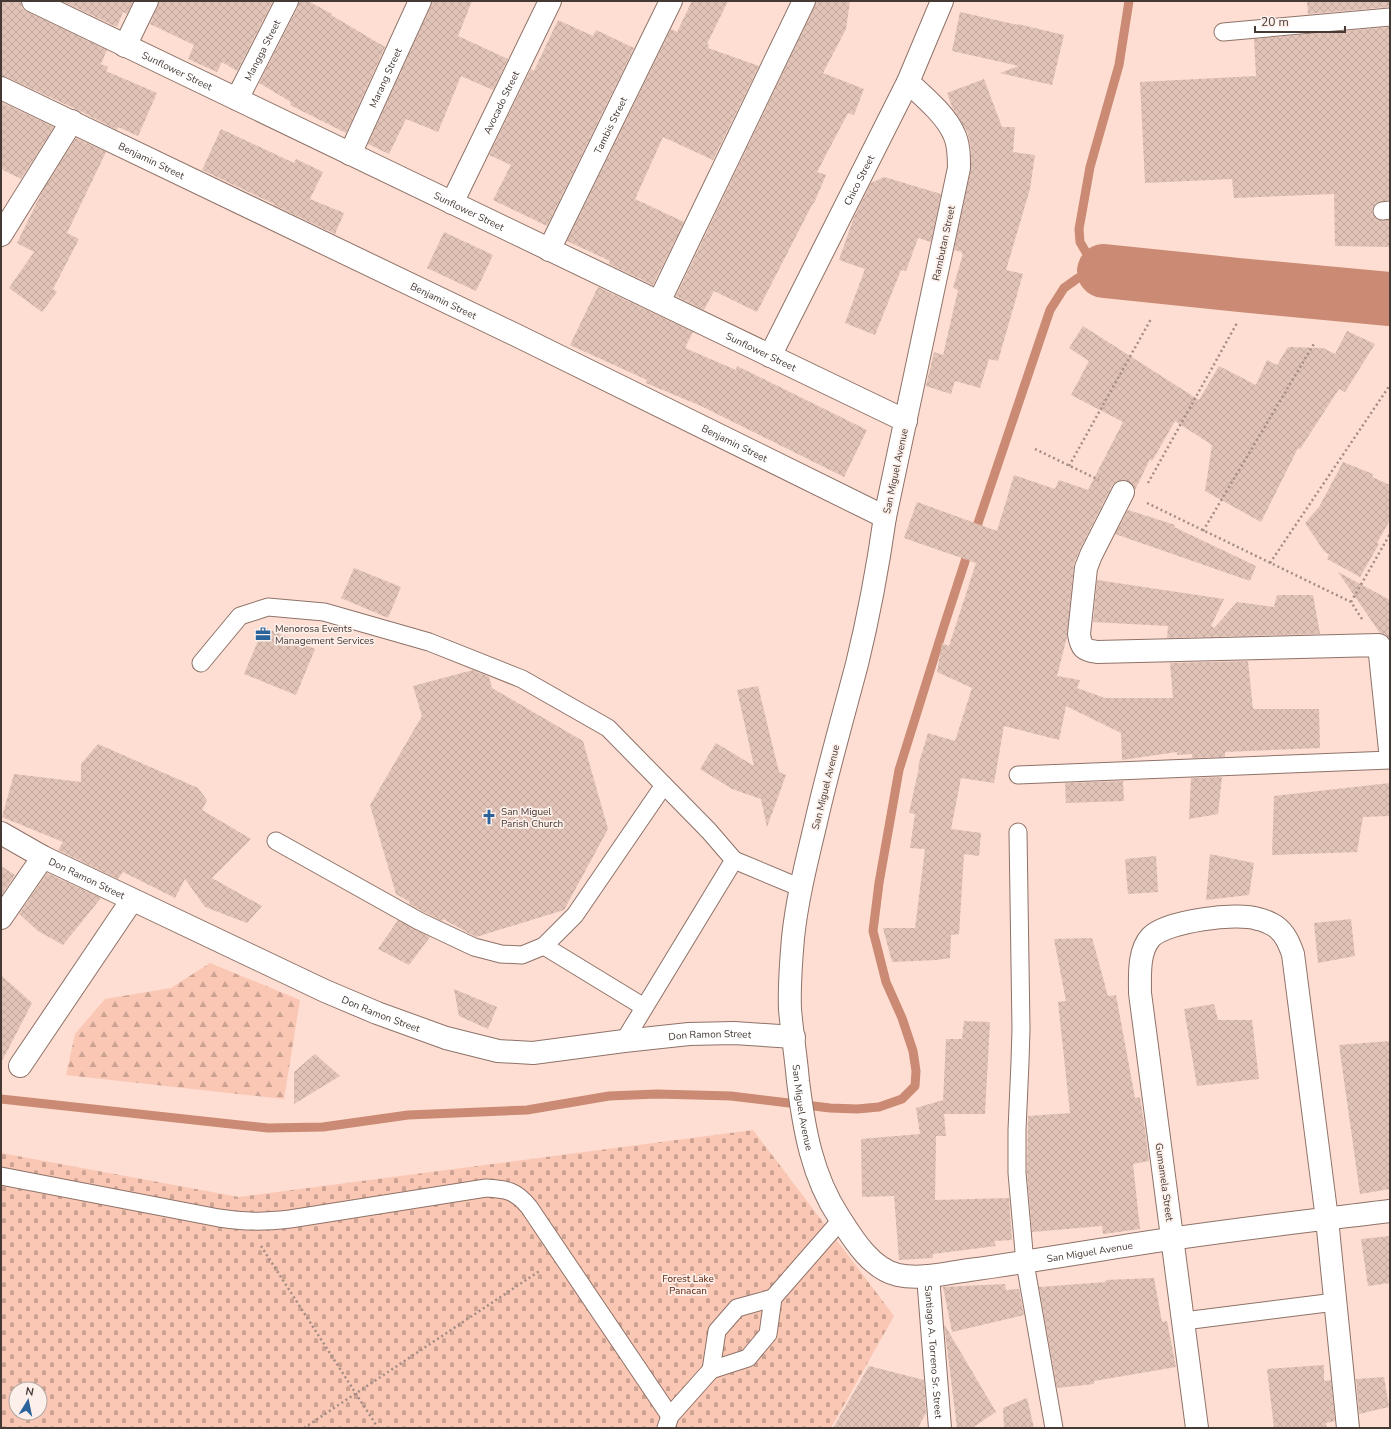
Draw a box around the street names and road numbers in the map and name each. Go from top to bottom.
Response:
street label: Mangga Street [242,17,284,83]
street label: Marang Street [366,45,406,110]
street label: Sunflower Street [139,48,215,94]
street label: Avocado Street [480,68,523,137]
street label: Tambis Street [591,94,631,157]
street label: Benjamin Street [116,139,187,183]
street label: Chico Street [841,152,878,208]
street label: Sunflower Street [431,189,507,235]
street label: Rambutan Street [929,204,959,282]
street label: Benjamin Street [408,279,479,323]
street label: Sunflower Street [723,329,799,375]
street label: Benjamin Street [699,422,770,466]
street label: San Miguel Avenue [880,427,912,515]
street label: San Miguel Avenue [809,743,843,831]
street label: Don Ramon Street [46,855,127,903]
street label: Don Ramon Street [339,993,422,1036]
street label: Don Ramon Street [668,1027,752,1044]
street label: San Miguel Avenue [788,1064,816,1152]
street label: Gumamela Street [1152,1142,1176,1223]
street label: San Miguel Avenue [1046,1239,1134,1266]
street label: Santiago A. Torreno Sr. Street [921,1285,945,1419]

